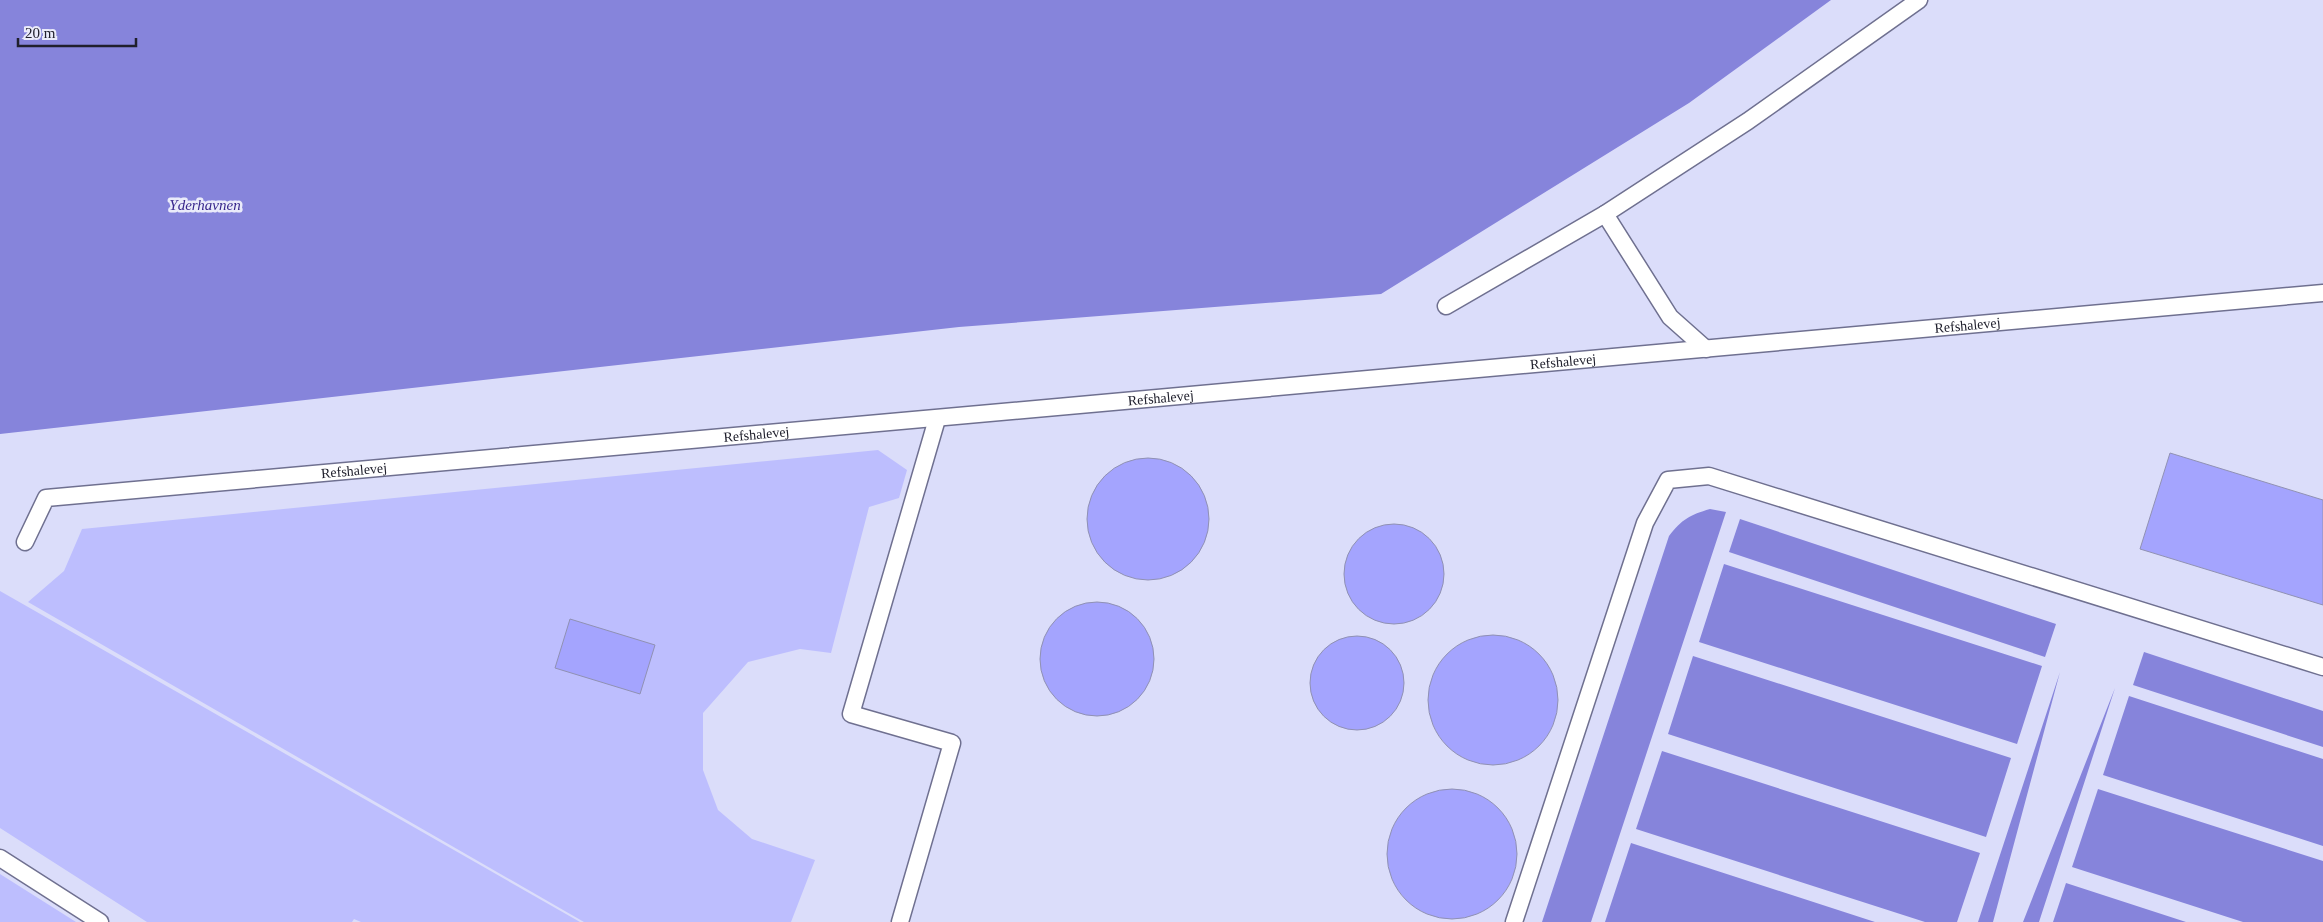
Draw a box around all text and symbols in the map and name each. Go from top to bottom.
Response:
scale bar [18,15,135,47]
text: 20 m [25,25,56,41]
water label: Yderhavnen [169,197,241,213]
street label: Refshalevej [1934,315,2001,336]
street label: Refshalevej [1530,351,1597,372]
street label: Refshalevej [1127,388,1194,409]
street label: Refshalevej [723,424,790,445]
street label: Refshalevej [320,460,388,481]

